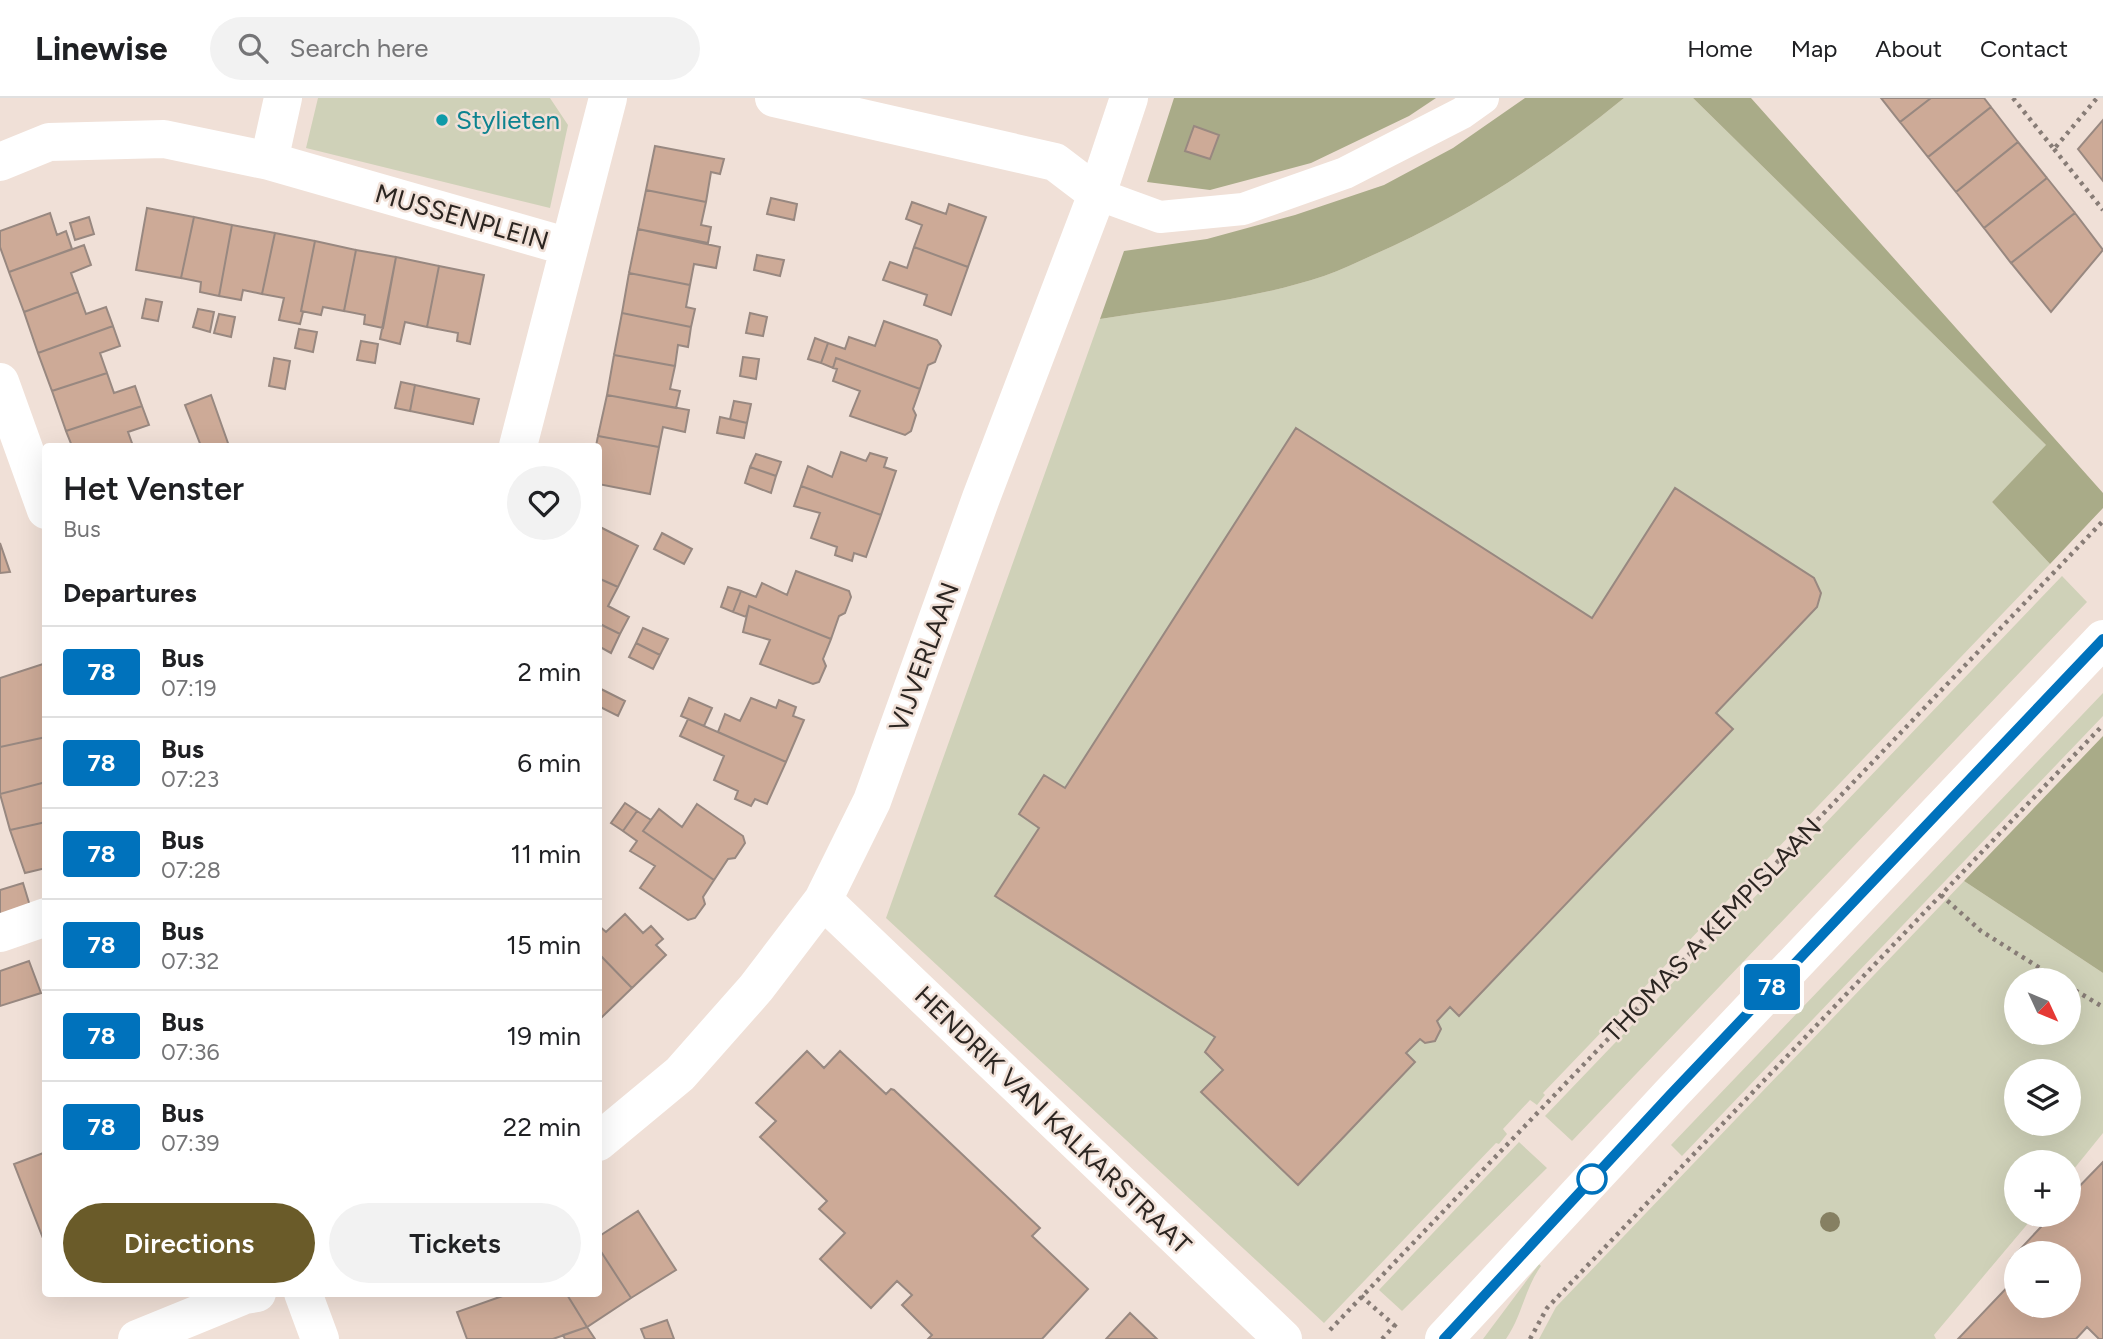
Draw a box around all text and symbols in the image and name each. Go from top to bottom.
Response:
search box [210,17,700,80]
text: Linewise [35,29,168,68]
icon: search [234,29,272,67]
text: Search here [290,32,428,64]
text: Home [1687,34,1753,63]
text: Map [1791,34,1837,63]
text: About [1875,34,1942,63]
text: Contact [1980,34,2068,63]
place label: Stylieten [456,104,560,136]
marker: Stylieten [434,112,450,128]
street label: MUSSENPLEIN [372,177,552,257]
button: heart [507,466,581,540]
text: Het Venster [63,469,244,508]
text: Bus [63,515,101,543]
text: Departures [63,577,197,609]
street label: VIJVERLAAN [882,578,966,736]
text: Bus [161,642,204,674]
text: 2 min [517,656,581,688]
text: 78 [87,657,116,686]
text: 07:19 [161,674,216,702]
text: Bus [161,733,204,765]
text: 6 min [517,747,581,779]
text: 78 [87,748,116,777]
text: 07:23 [161,765,219,793]
street label: THOMAS A KEMPISLAAN [1596,811,1828,1049]
text: Bus [161,824,204,856]
text: 11 min [510,838,581,870]
text: 78 [87,839,116,868]
text: 07:28 [161,856,221,884]
text: Bus [161,915,204,947]
text: 15 min [506,929,581,961]
text: 78 [87,930,116,959]
text: 07:32 [161,947,219,975]
line badge: 78 [1740,964,1803,1010]
north arrow [2004,968,2081,1045]
map controls [2004,968,2081,1318]
text: 78 [1758,972,1786,1001]
street label: HENDRIK VAN KALKARSTRAAT [908,979,1198,1261]
text: Bus [161,1006,204,1038]
text: 19 min [506,1020,581,1052]
text: 78 [87,1021,116,1050]
text: 07:36 [161,1038,219,1066]
button: layers [2004,1059,2081,1136]
text: Bus [161,1097,204,1129]
text: 22 min [503,1111,581,1143]
text: 78 [87,1112,116,1141]
text: 07:39 [161,1129,219,1157]
button: + [2004,1150,2081,1227]
unlabelled marker [1577,1164,1607,1194]
button: Directions [63,1203,315,1283]
button: Tickets [329,1203,581,1283]
button: − [2004,1241,2081,1318]

